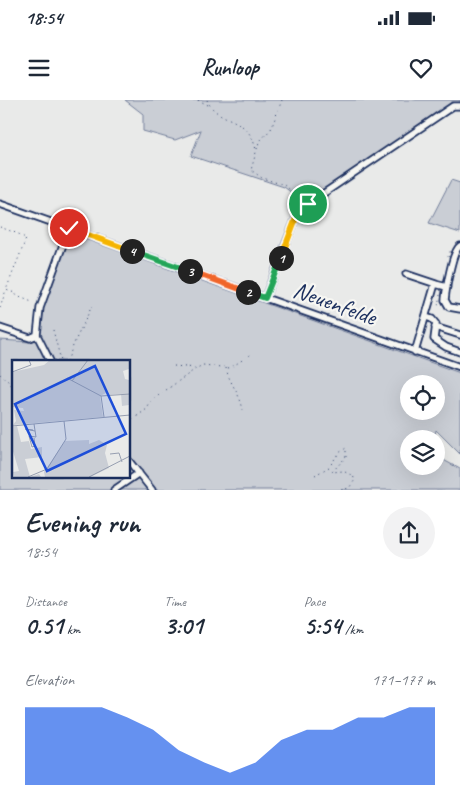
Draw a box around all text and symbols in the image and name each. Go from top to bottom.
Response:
text: 18:54 [25,6,63,30]
icon: menu [25,54,53,82]
text: Runloop [201,54,259,82]
icon: heart [407,54,435,82]
pin [287,183,329,225]
icon: arrive [294,190,322,218]
pin [48,207,90,249]
icon: check [55,214,83,242]
pin: 4 [120,238,144,264]
text: 4 [129,243,136,260]
pin: 1 [268,246,294,270]
text: 1 [278,250,285,267]
pin: 3 [178,258,202,284]
text: 3 [187,263,194,280]
street label: Neuenfelde [289,274,383,333]
pin: 2 [236,280,260,304]
text: 2 [245,284,252,301]
inset map [12,360,130,478]
map controls [400,375,445,475]
button: locate [400,375,445,420]
button: layers [400,430,445,475]
text: Evening run [25,505,140,540]
button: share [383,507,435,559]
text: 18:54 [25,542,57,562]
text: Distance [25,593,67,610]
text: Time [164,593,186,610]
text: Pace [304,593,325,610]
text: 0.51 [25,610,63,642]
text: 3:01 [164,610,203,642]
text: 5:54 [304,610,342,642]
text: km [63,621,80,638]
text: /km [342,621,363,638]
text: Elevation [25,670,74,690]
text: 171–177 m [372,670,435,690]

